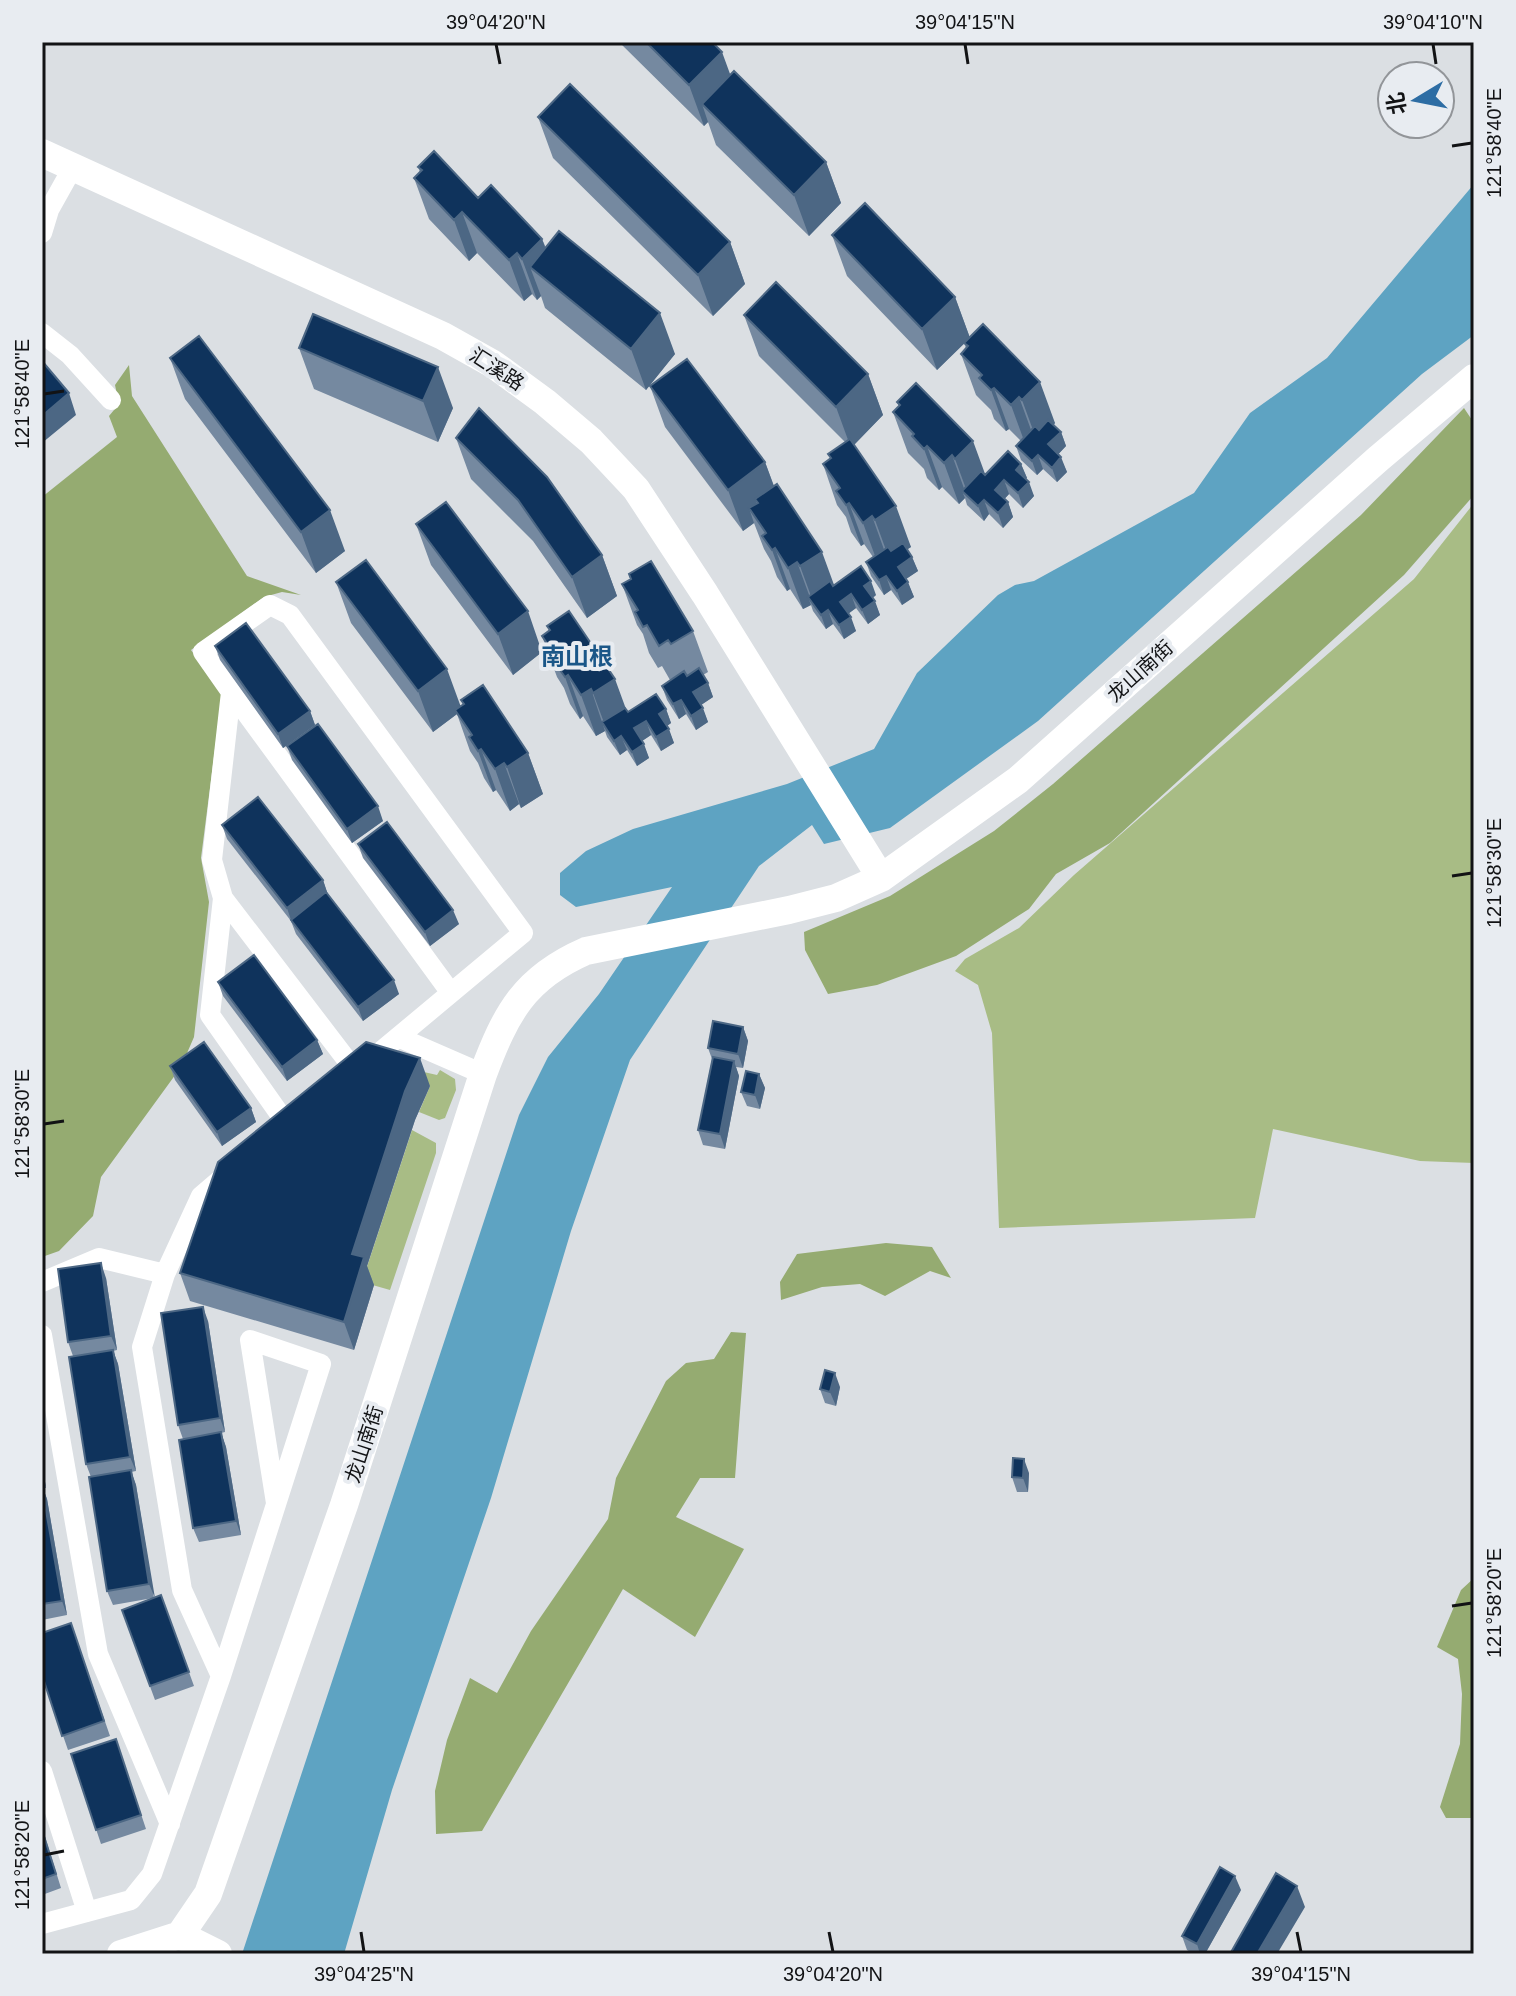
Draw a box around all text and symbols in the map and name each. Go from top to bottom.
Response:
text: 39°04'20"N [446,11,546,33]
text: 39°04'15"N [915,11,1015,33]
text: 39°04'10"N [1383,11,1483,33]
north arrow [1376,60,1456,140]
text: 121°58'40"E [1483,88,1505,198]
text: 北 [1383,90,1411,116]
text: 121°58'40"E [11,339,33,449]
street label: 汇溪路 [466,343,528,395]
street label: 龙山南街 [1103,636,1177,706]
district label: 南山根 [541,643,613,670]
text: 121°58'30"E [1483,818,1505,928]
text: 121°58'30"E [11,1069,33,1179]
street label: 龙山南街 [341,1403,387,1485]
text: 121°58'20"E [1483,1548,1505,1658]
text: 121°58'20"E [11,1800,33,1910]
text: 39°04'25"N [314,1963,414,1985]
text: 39°04'20"N [783,1963,883,1985]
text: 39°04'15"N [1251,1963,1351,1985]

